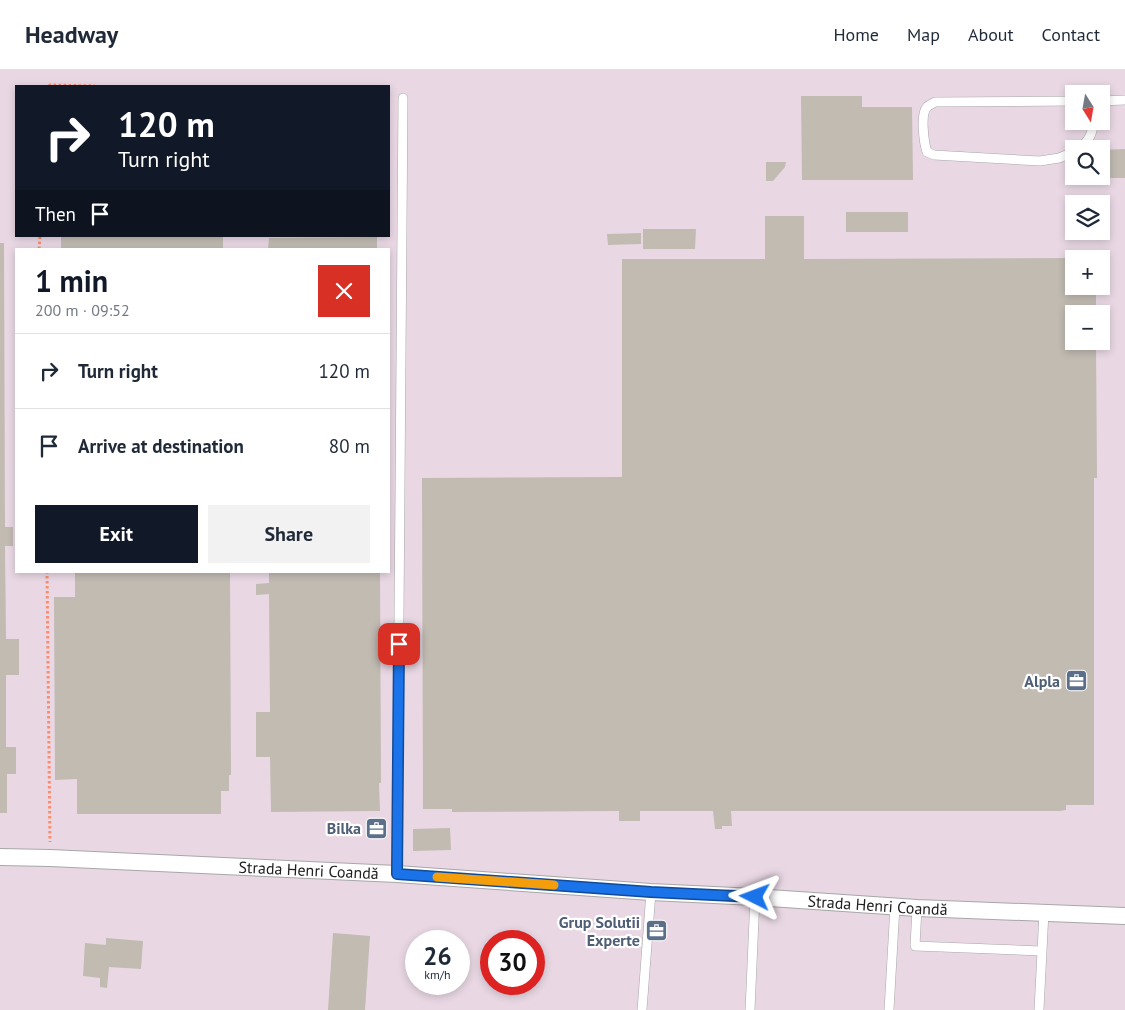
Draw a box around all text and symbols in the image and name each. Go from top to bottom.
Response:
text: Headway [25,19,118,50]
text: Home [833,23,879,46]
text: Map [907,23,940,46]
text: About [968,23,1014,46]
text: Contact [1042,23,1100,46]
north arrow [1065,85,1110,130]
map controls [1065,85,1110,350]
text: 120 m [118,101,215,147]
icon: right [35,105,100,170]
button: search [1065,140,1110,185]
text: Turn right [118,145,210,173]
button: layers [1065,195,1110,240]
icon: arrive [86,200,114,228]
text: Then [35,202,76,226]
button: + [1065,250,1110,295]
text: 1 min [35,261,108,300]
button: close [318,265,370,317]
text: 200 m · 09:52 [35,300,130,320]
button: − [1065,305,1110,350]
icon: right [35,357,63,385]
text: Turn right [78,359,158,383]
text: 120 m [318,359,370,383]
icon: arrive [35,432,63,460]
text: Arrive at destination [78,434,244,458]
text: 80 m [329,434,370,458]
button: Exit [35,505,198,563]
button: Share [208,505,370,563]
pin [378,623,420,665]
icon: arrive [385,630,413,658]
office icon: Alpla [1064,669,1088,693]
place label: Alpla [1024,671,1060,691]
office icon: Bilka [365,816,389,840]
place label: Bilka [327,818,361,838]
street label: Strada Henri Coandă [238,857,379,883]
position arrow [728,870,780,922]
street label: Strada Henri Coandă [807,891,948,919]
place label: Grup Solutii Experte [559,912,640,950]
office icon: Grup Solutii Experte [644,919,668,943]
speed limit sign: 30 [480,930,545,995]
text: 26 [423,940,452,972]
text: km/h [424,967,451,982]

